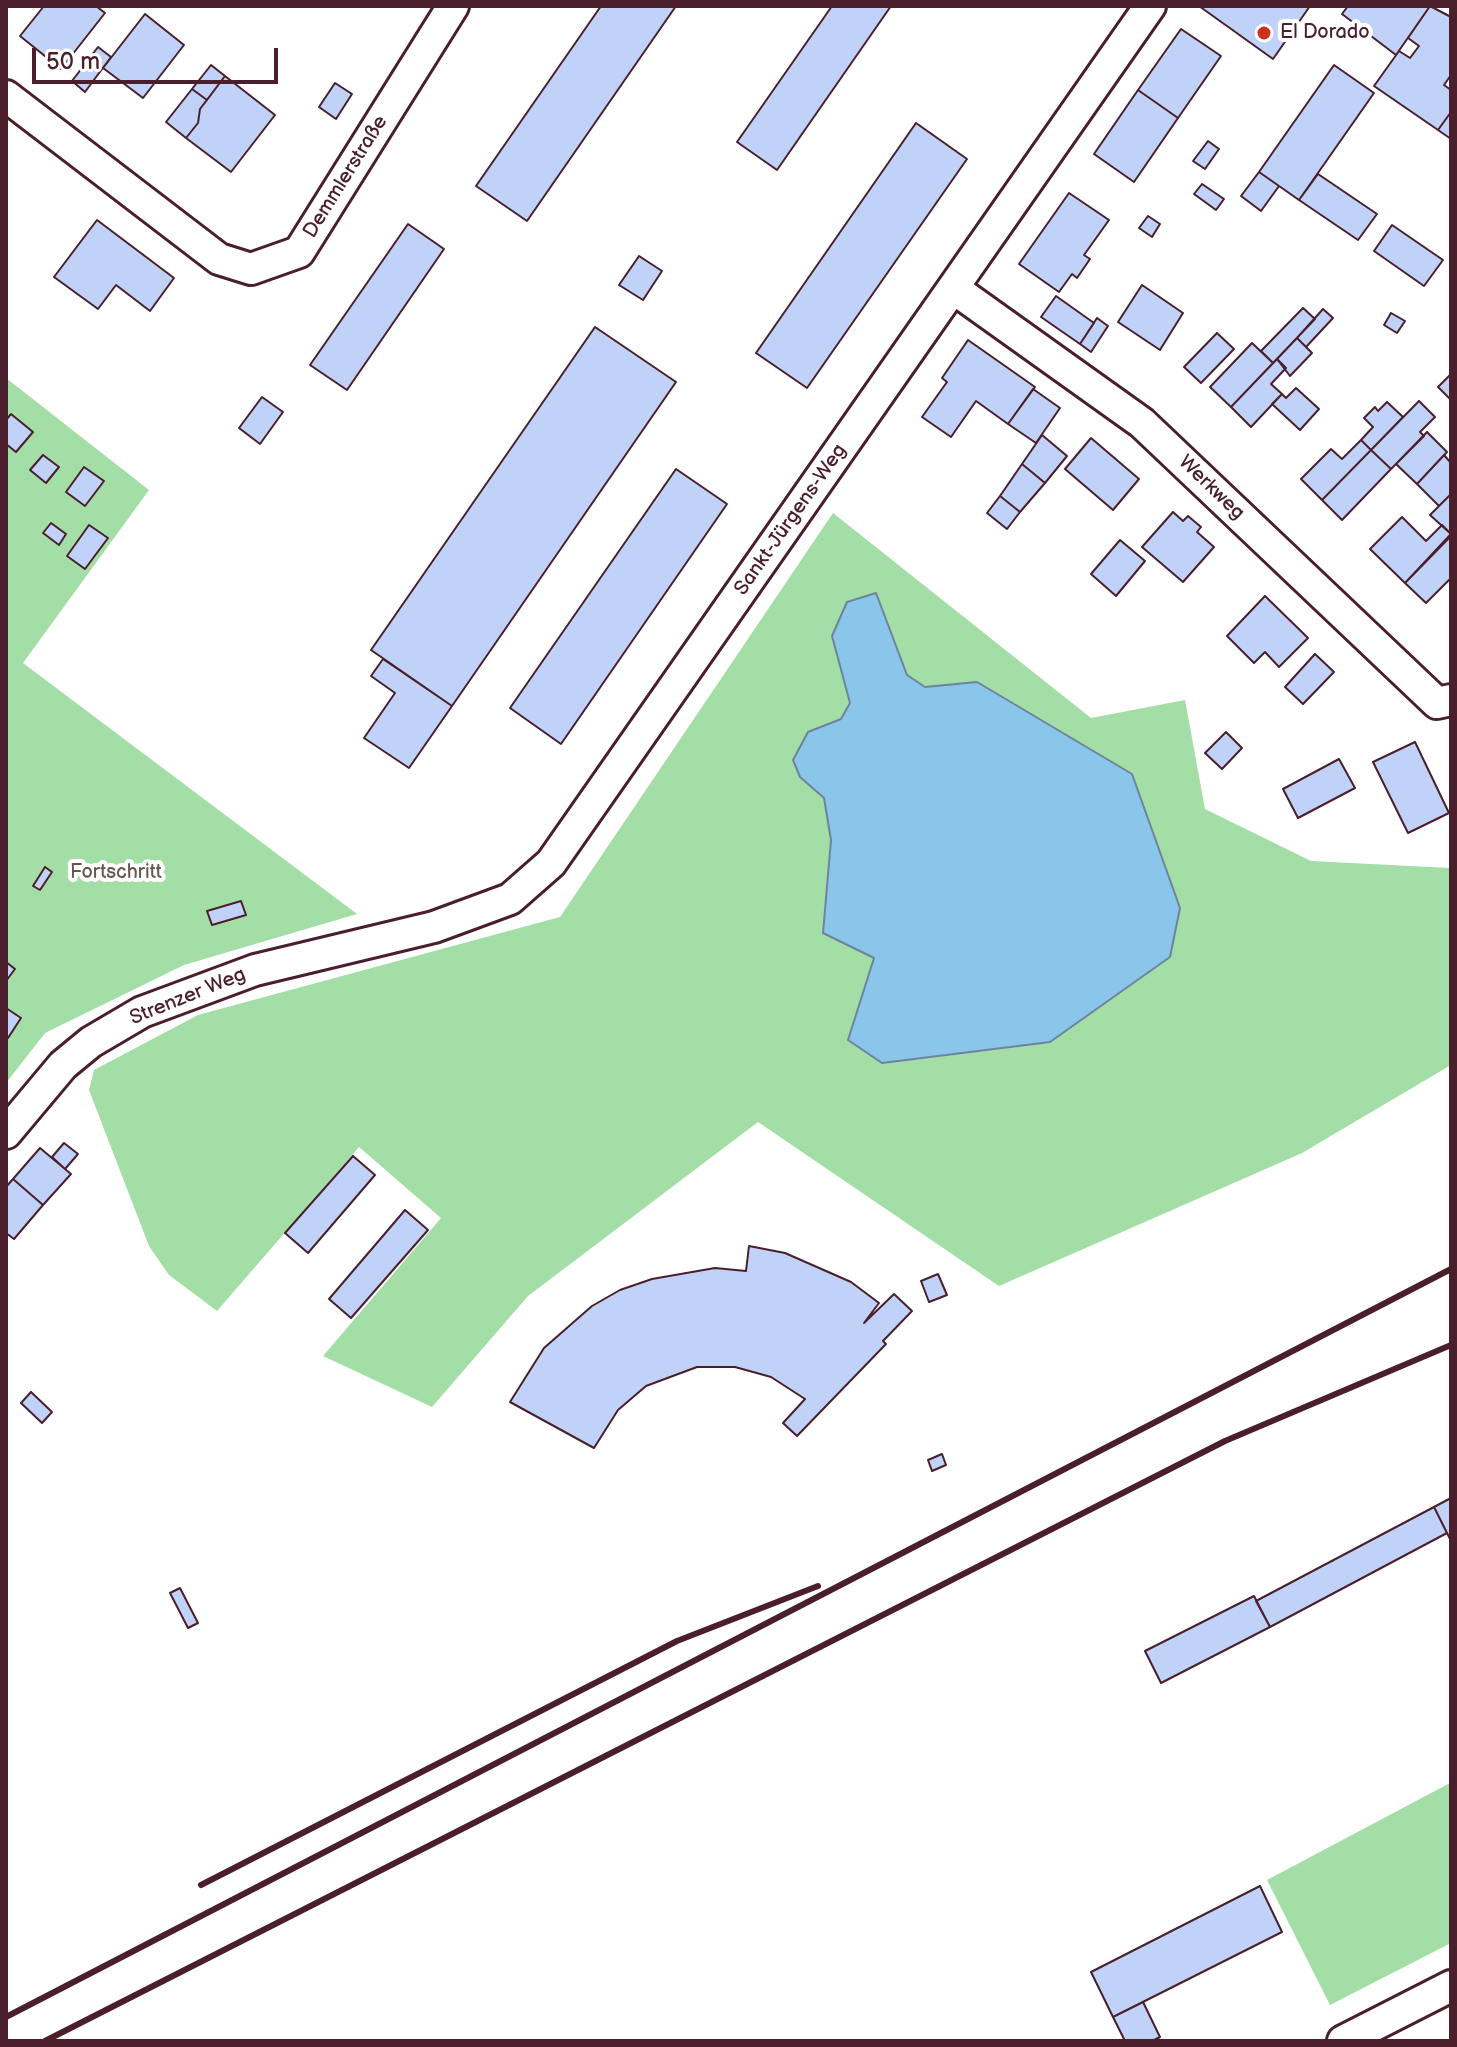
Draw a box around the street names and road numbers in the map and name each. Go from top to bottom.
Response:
street label: Demmlerstraße [299,111,393,243]
street label: Sankt-Jürgens-Weg [730,440,852,600]
street label: Werkweg [1173,451,1249,525]
street label: Strenzer Weg [127,963,249,1031]

